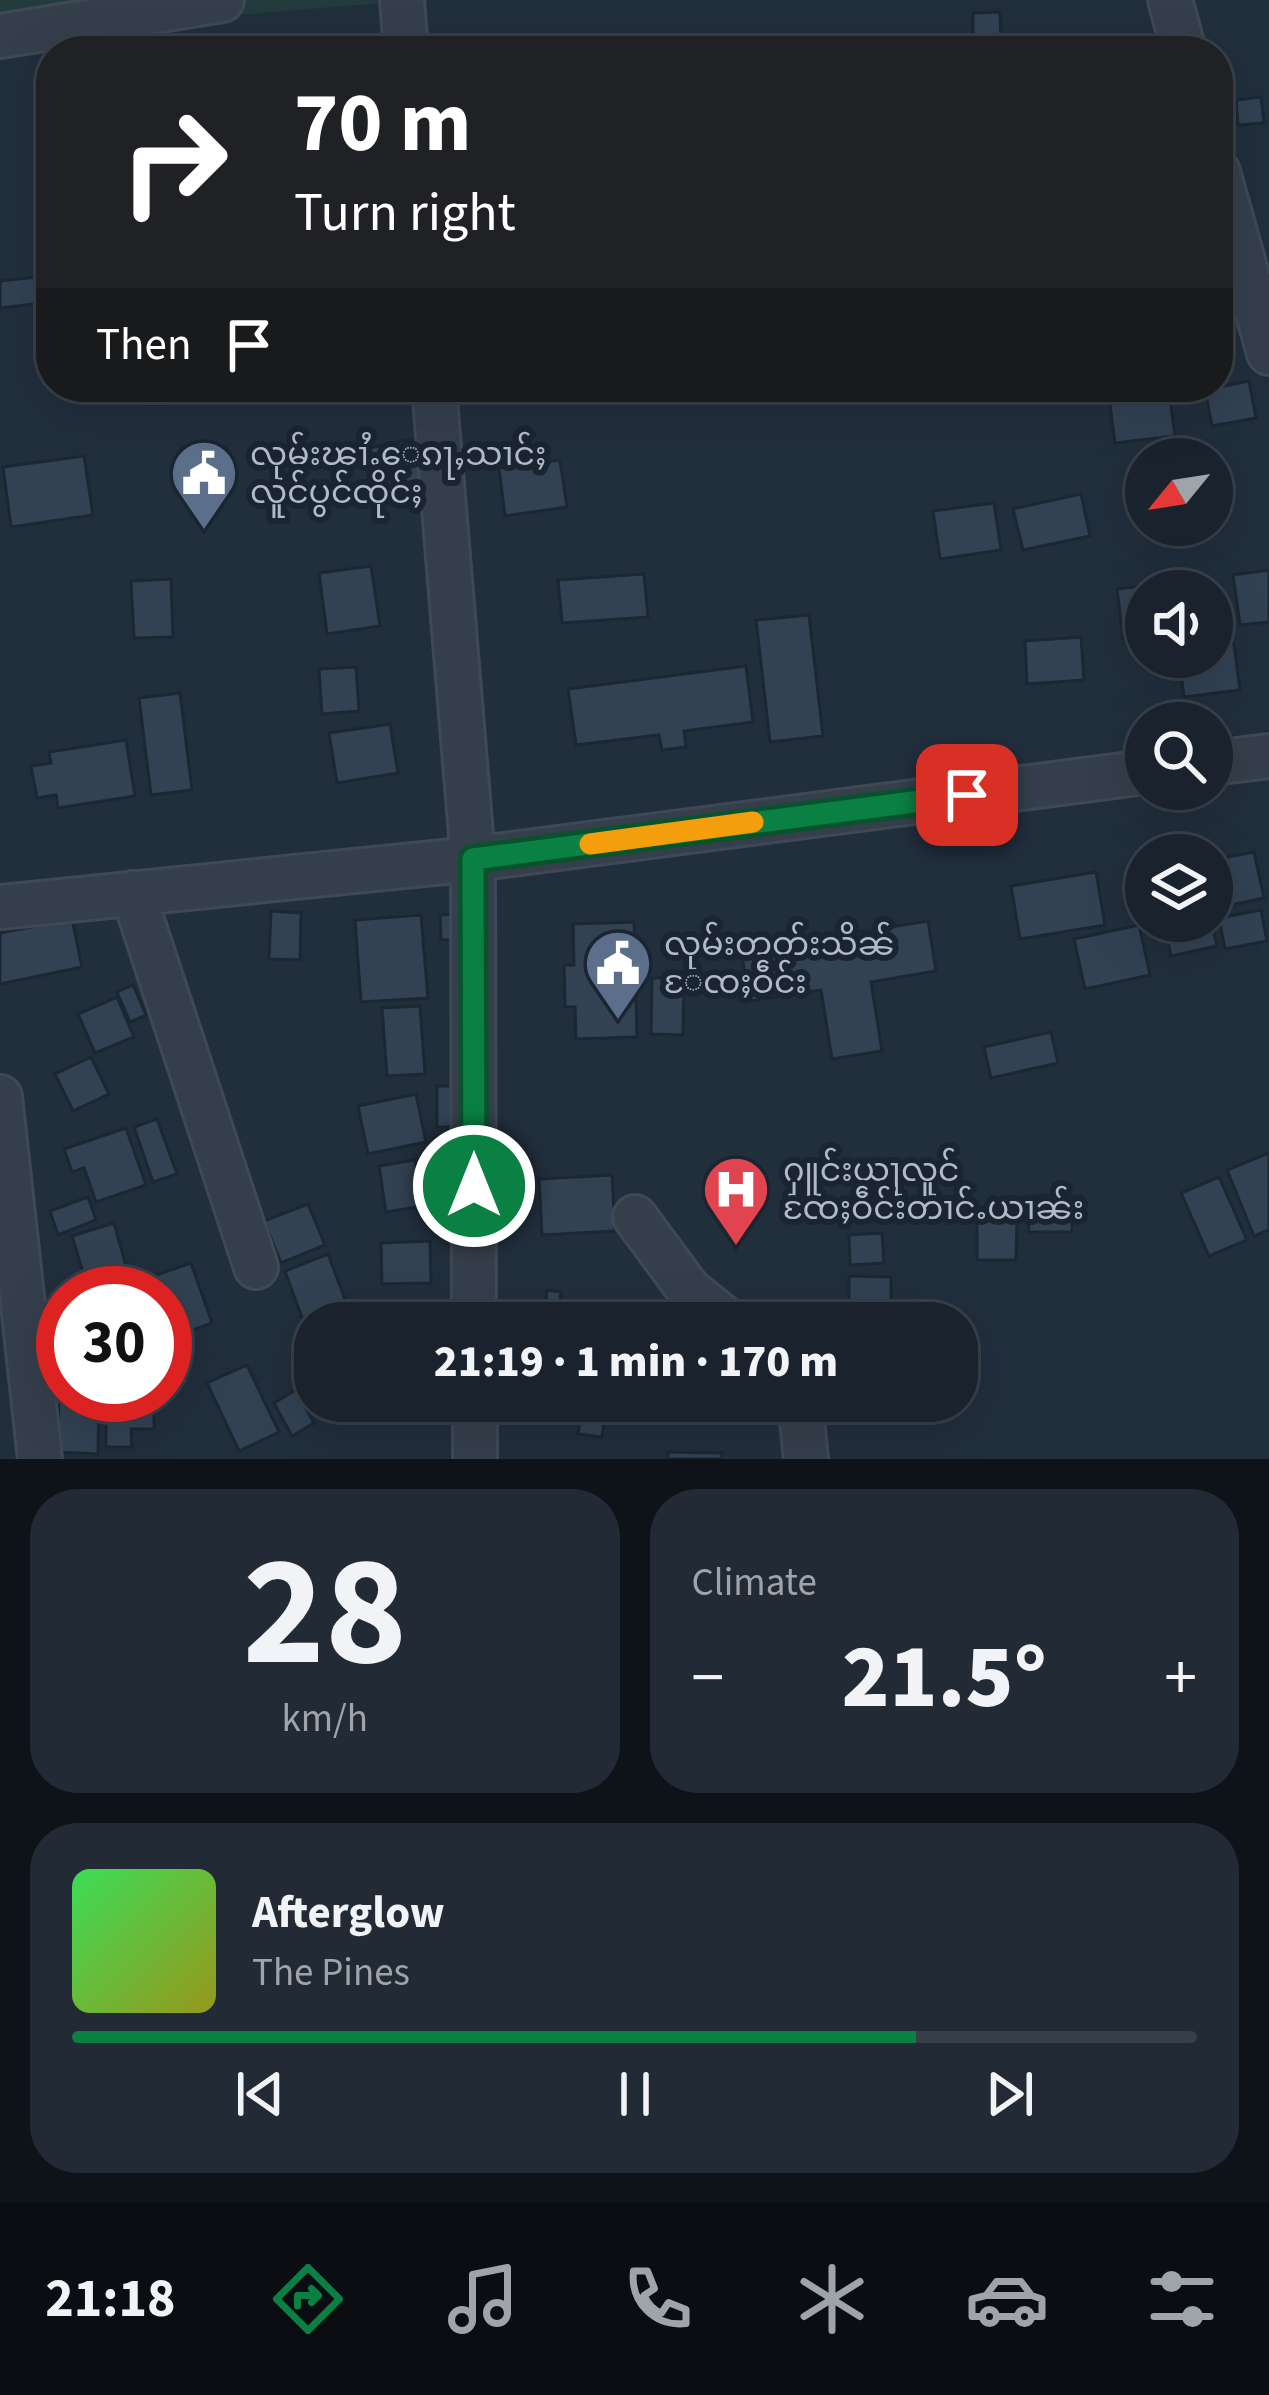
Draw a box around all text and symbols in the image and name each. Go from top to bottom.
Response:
text: 70 m [294,64,472,184]
icon: right [96,84,252,240]
text: Turn right [294,175,516,252]
icon: arrive [216,312,282,378]
text: Then [96,313,192,377]
place label: လုမ်းၽၢႆႇေၵႃႇသၢင်ႈ လူင်ပွင်ၸိုင်ႈ [250,431,546,518]
public building icon: လုမ်းၽၢႆႇေၵႃႇသၢင်ႈ လူင်ပွင်ၸိုင်ႈ [169,438,239,532]
north arrow [1125,438,1233,546]
map controls [1125,438,1233,942]
button: sound [1125,570,1233,678]
button: search [1125,702,1233,810]
pin [916,744,1018,846]
icon: arrive [934,762,1000,828]
button: layers [1125,834,1233,942]
place label: လုမ်းတတ်းသိၼ် ႄၸႈဝဵင်း [664,921,895,1006]
public building icon: လုမ်းတတ်းသိၼ် ႄၸႈဝဵင်း [583,928,653,1022]
position arrow [411,1123,537,1249]
place label: ႁူင်းယႃလူင် ၸႄႈဝဵင်းတၢင်ႉယၢၼ်း [783,1147,1084,1232]
hospital icon: ႁူင်းယႃလူင် ၸႄႈဝဵင်းတၢင်ႉယၢၼ်း [701,1154,771,1248]
speed limit sign: 30 [36,1266,192,1422]
text: 21:19 · 1 min · 170 m [434,1330,838,1394]
text: 28 [242,1502,407,1724]
text: Climate [692,1555,817,1611]
text: 21.5° [842,1614,1047,1742]
text: − [692,1631,724,1725]
text: + [1164,1631,1197,1725]
text: km/h [281,1691,368,1747]
text: Afterglow [252,1881,445,1945]
text: The Pines [252,1945,410,2001]
icon: previous [227,2061,293,2127]
icon: pause [602,2061,668,2127]
icon: next [977,2061,1043,2127]
icon: directions [266,2257,350,2341]
icon: music [441,2257,525,2341]
icon: phone [616,2257,700,2341]
icon: climate [790,2257,874,2341]
icon: car [965,2257,1049,2341]
icon: filters [1140,2257,1224,2341]
text: 21:18 [45,2261,176,2338]

